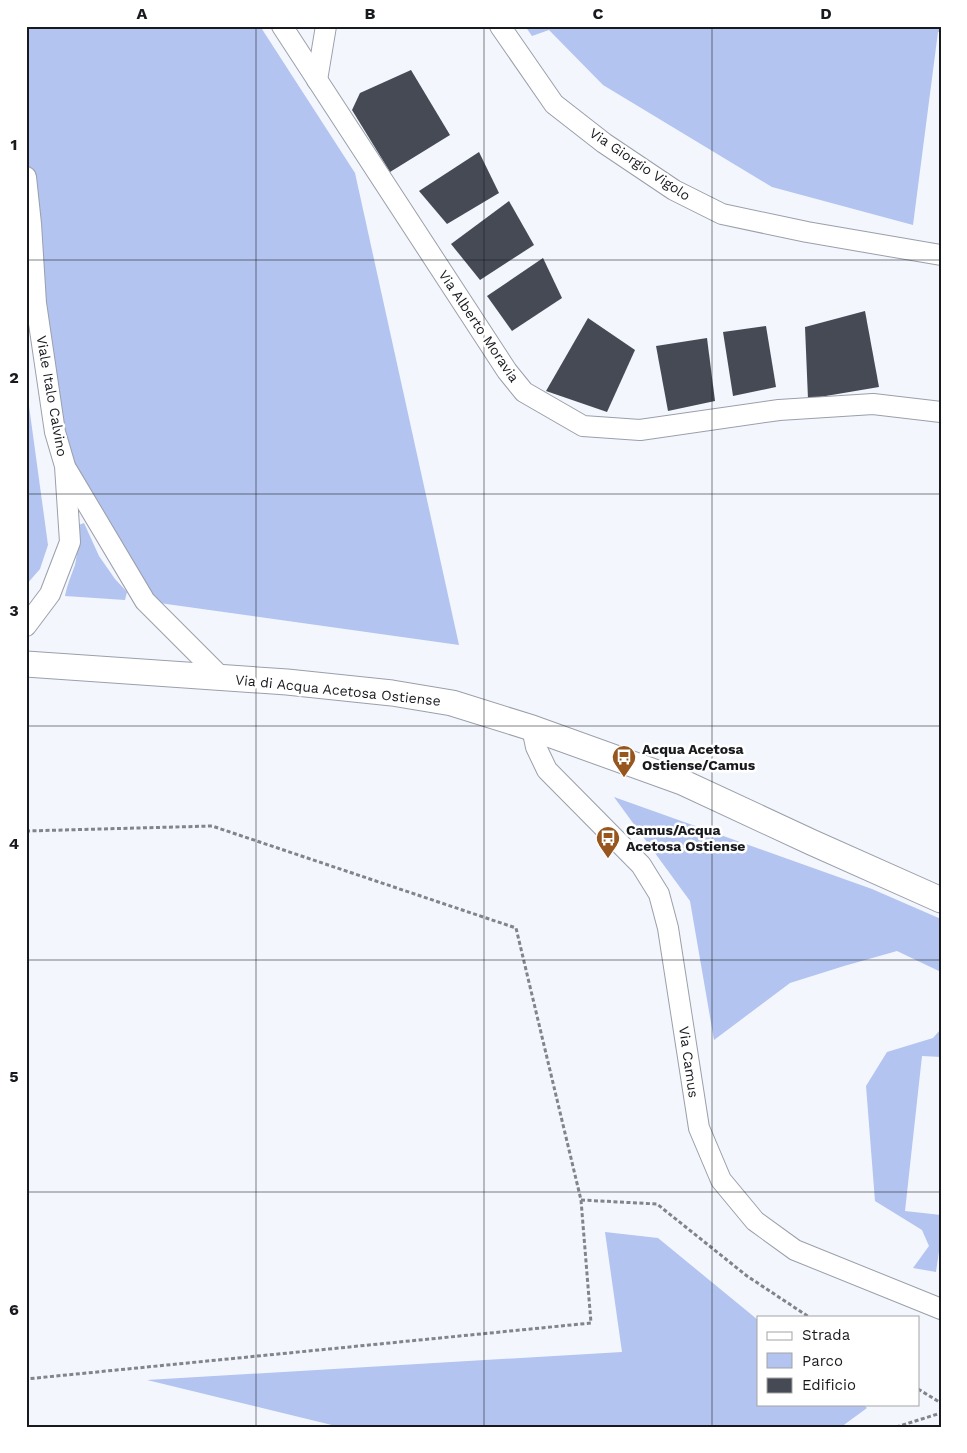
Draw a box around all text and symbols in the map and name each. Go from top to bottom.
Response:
text: A [137,4,148,23]
text: B [365,4,376,23]
text: C [593,4,604,23]
text: D [820,4,832,23]
street label: Via Giorgio Vigolo [587,124,693,204]
text: 1 [11,135,17,154]
street label: Via Alberto Moravia [436,267,522,385]
street label: Viale Italo Calvino [33,334,71,458]
text: 2 [9,368,19,387]
text: 3 [9,601,19,620]
street label: Via di Acqua Acetosa Ostiense [234,671,442,709]
place label: Acqua Acetosa Ostiense/Camus [642,741,756,773]
bus stop icon: Acqua Acetosa Ostiense/Camus [611,744,637,778]
place label: Camus/Acqua Acetosa Ostiense [626,822,745,854]
bus stop icon: Camus/Acqua Acetosa Ostiense [595,825,621,859]
text: 4 [9,834,19,853]
street label: Via Camus [676,1025,702,1099]
text: 5 [9,1067,19,1086]
text: 6 [9,1300,19,1319]
legend [757,1316,920,1406]
text: Strada [802,1326,851,1344]
text: Parco [802,1352,843,1370]
text: Edificio [802,1376,856,1394]

